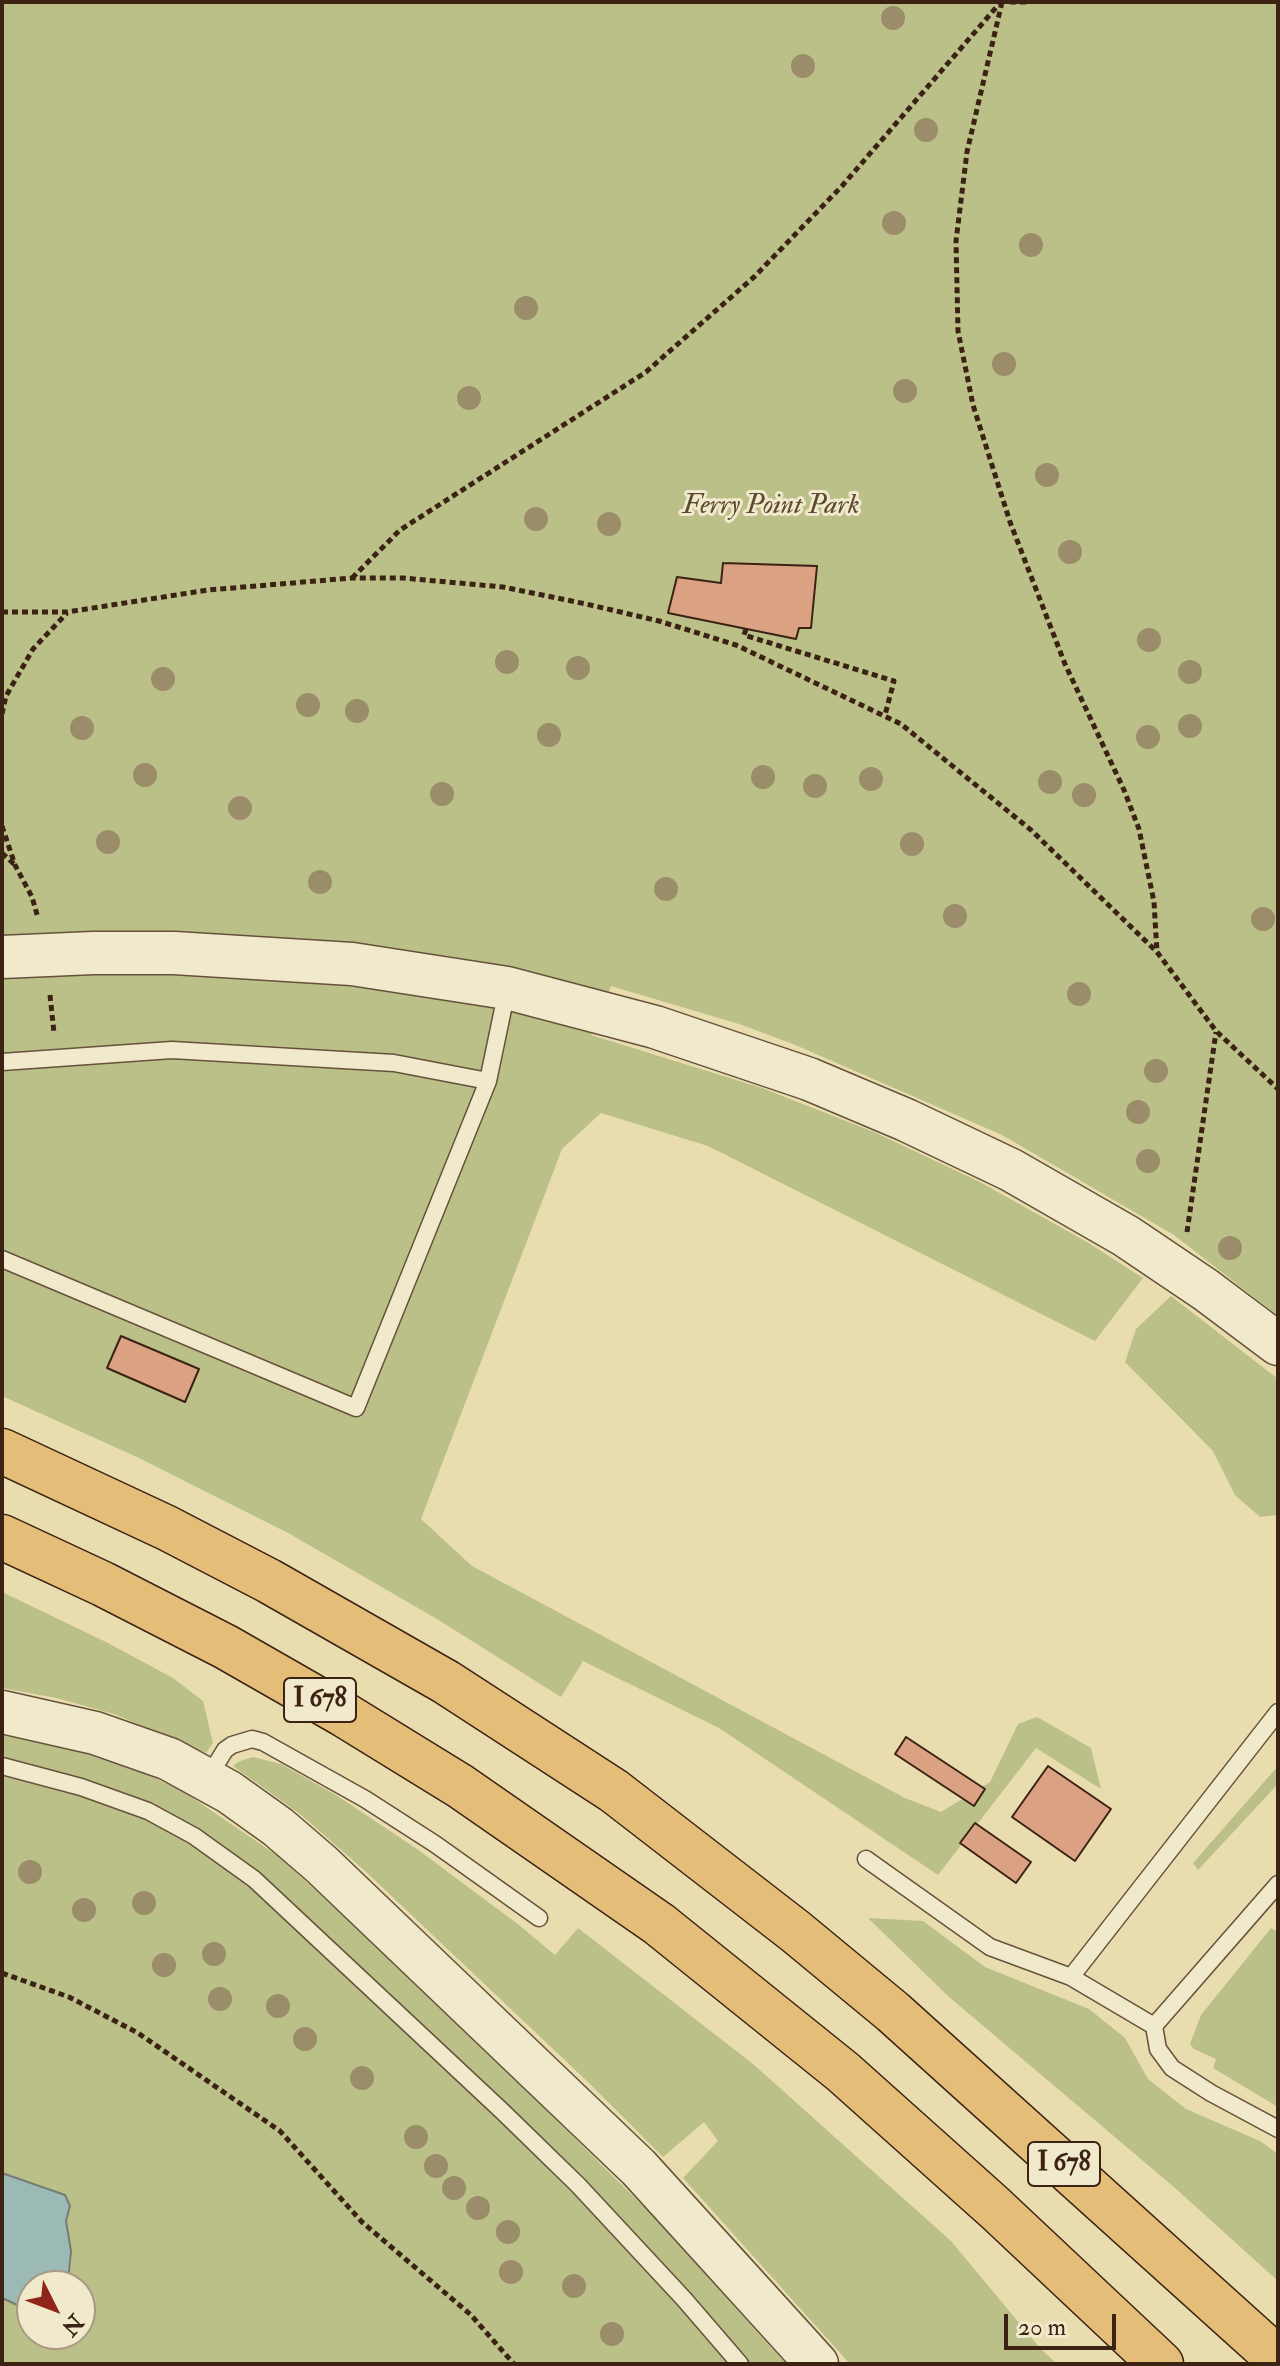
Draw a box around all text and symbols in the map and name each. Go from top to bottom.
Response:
park label: Ferry Point Park [682,490,860,524]
road number: I 678 [284,1678,356,1722]
road number: I 678 [1028,2142,1100,2186]
north arrow [16,2270,96,2350]
scale bar [1008,2298,1120,2348]
text: N [55,2308,89,2341]
text: 20 m [1018,2312,1066,2343]

